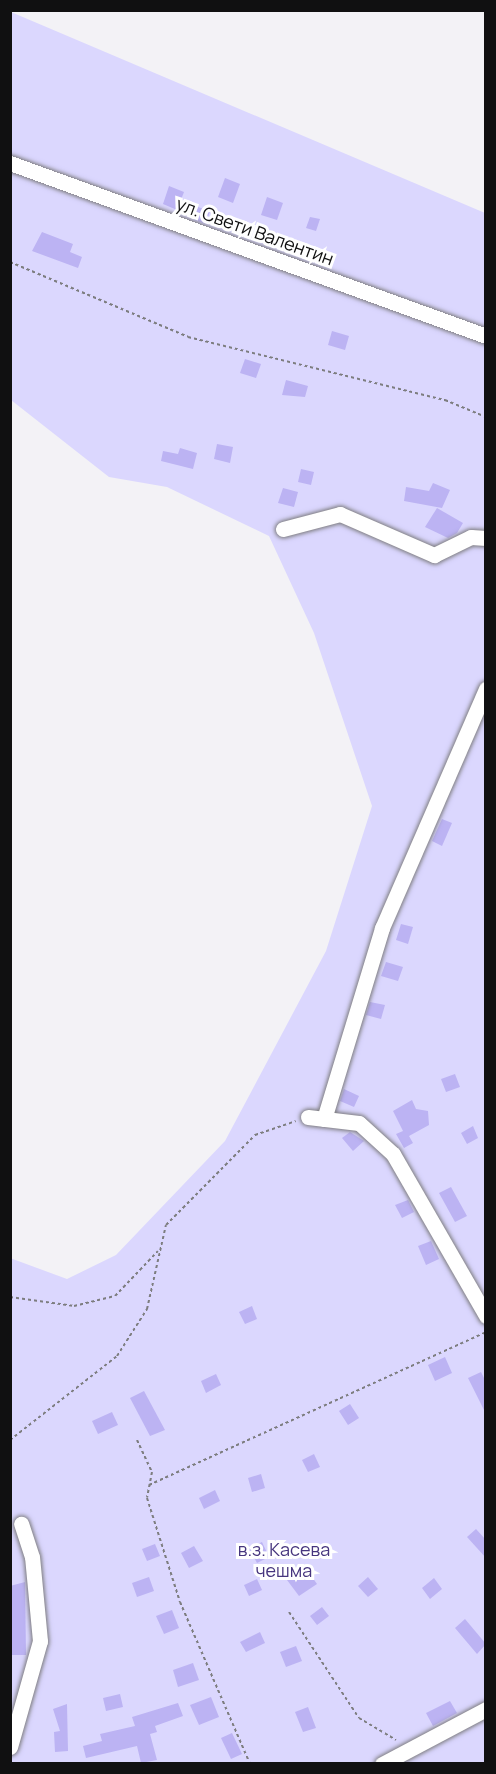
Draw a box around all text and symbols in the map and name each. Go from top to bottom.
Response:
street label: ул. Свети Валентин [173,192,337,270]
park label: в.з. Касева чешма [238,1539,330,1582]

